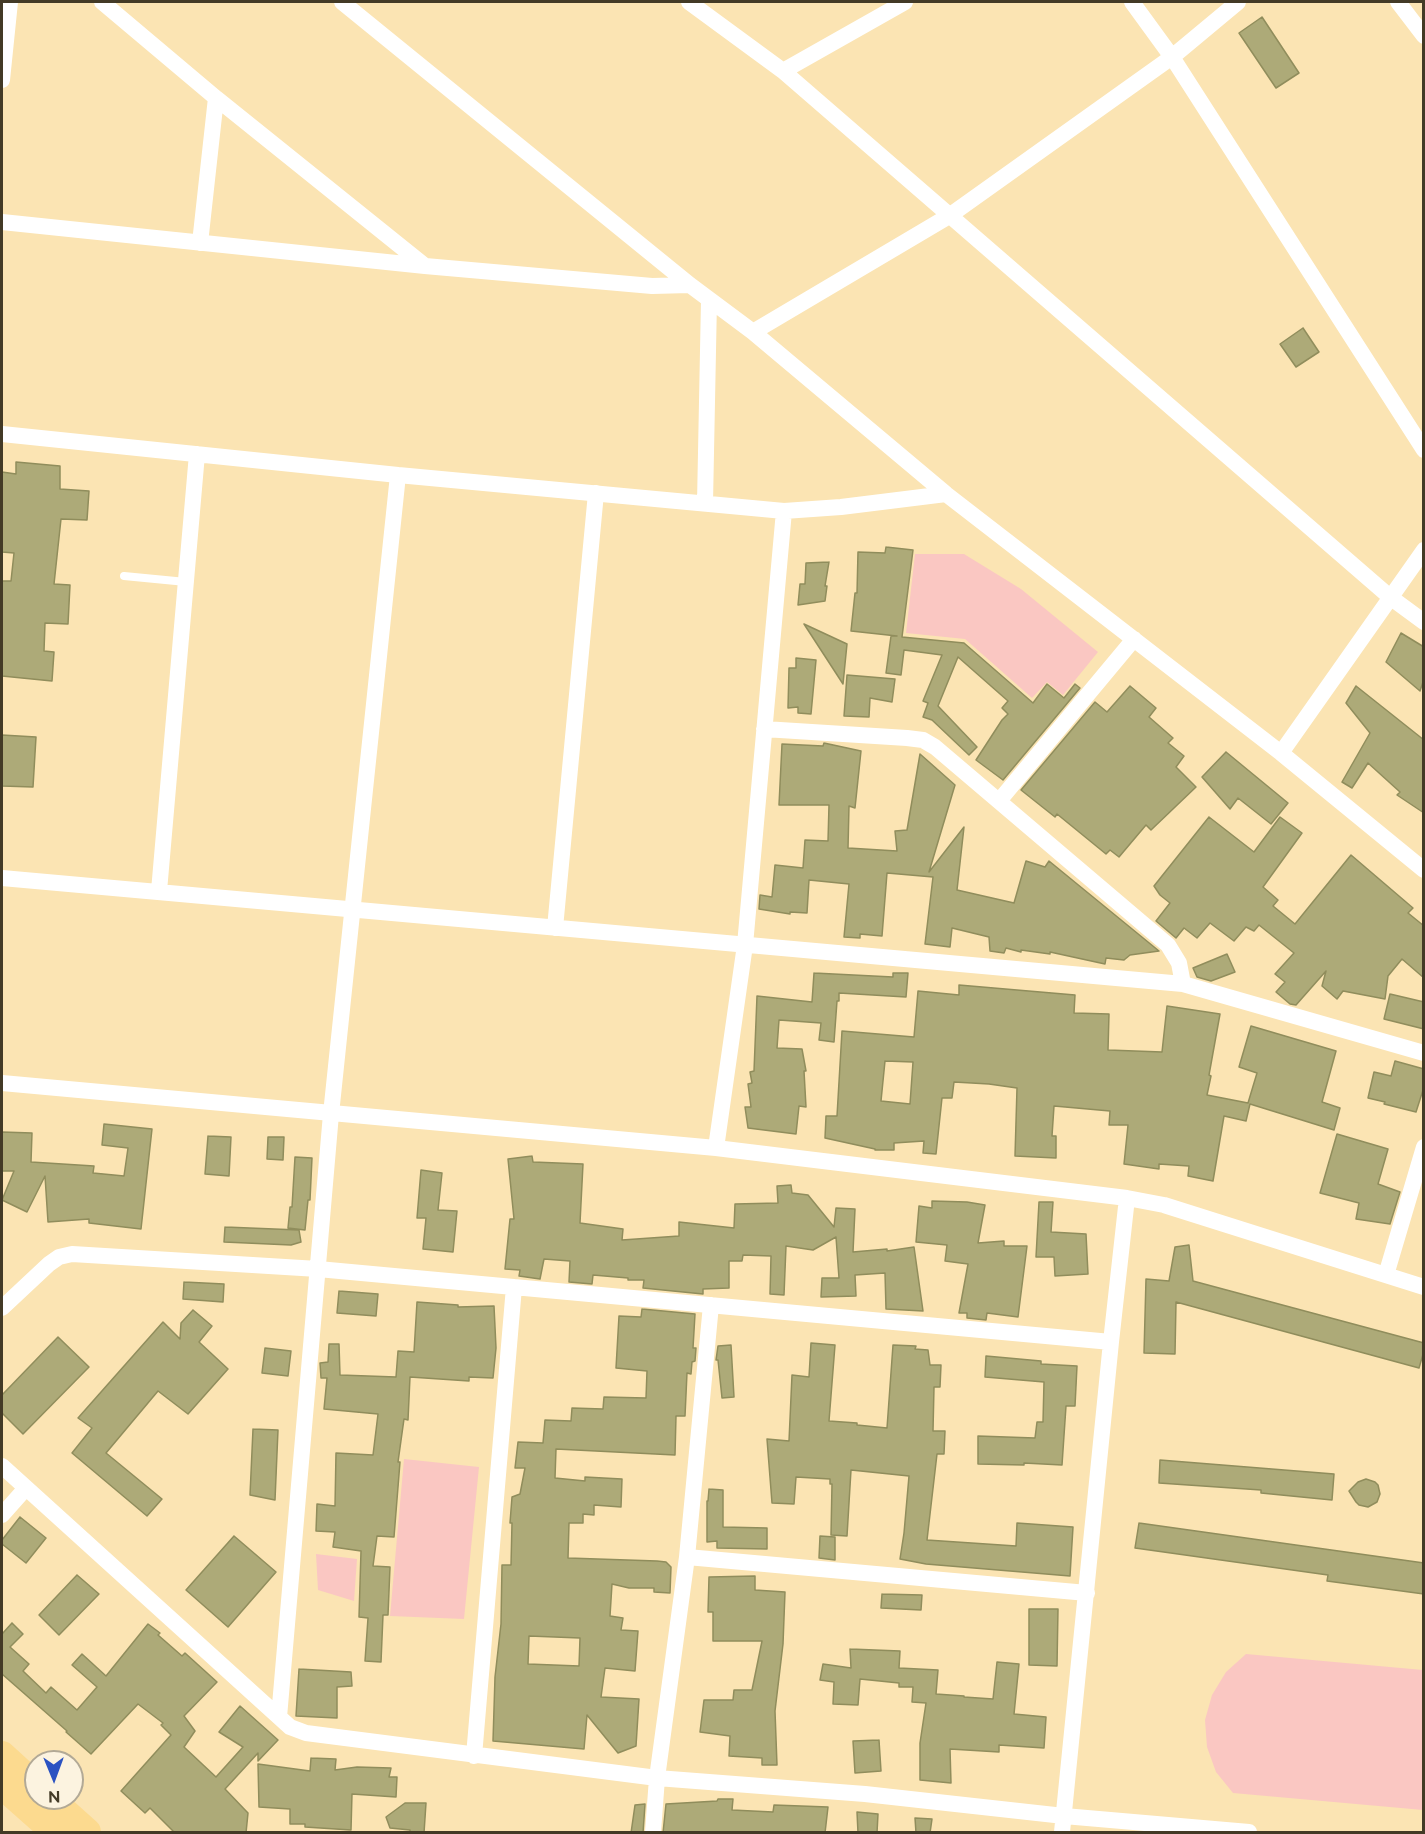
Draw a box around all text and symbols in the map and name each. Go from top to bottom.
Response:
north arrow [24,1750,84,1810]
text: N [48,1787,61,1806]

